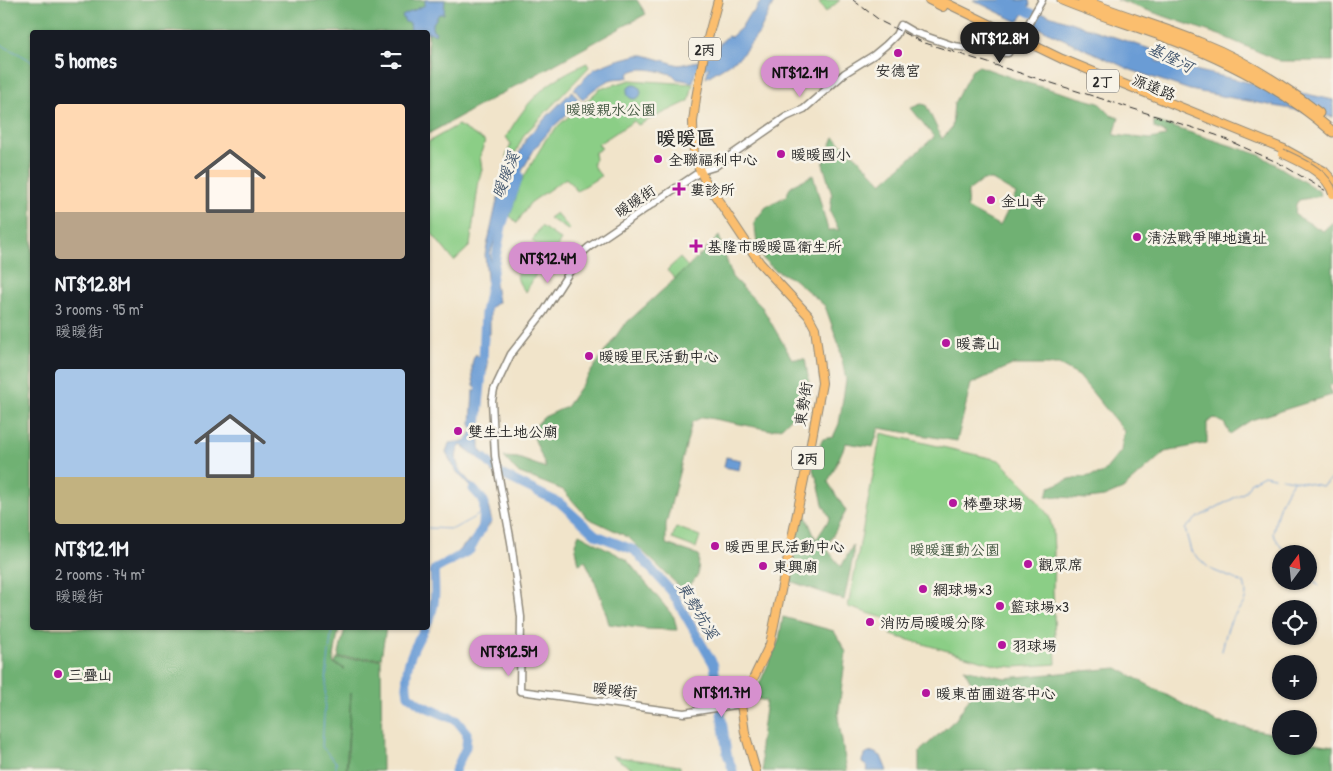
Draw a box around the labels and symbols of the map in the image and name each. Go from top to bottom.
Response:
pin: NT$12.8M [948,22,1052,64]
water label: 基隆河 [1145,37,1200,79]
road number: 2丙 [689,38,721,61]
marker: 安德宮 [892,47,904,59]
pin: NT$12.1M [748,56,852,98]
place label: 安德宮 [875,60,921,81]
street label: 源遠路 [1129,69,1179,105]
road number: 2丁 [1087,70,1119,92]
park label: 暖暖親水公園 [566,99,656,120]
district label: 暖暖區 [656,124,716,151]
place label: 暖暖國小 [791,144,851,165]
water label: 暖暖溪 [486,148,524,201]
marker: 暖暖國小 [775,148,787,160]
place label: 全聯福利中心 [668,149,758,170]
marker: 全聯福利中心 [652,153,664,165]
place label: 婁診所 [690,179,735,200]
street label: 暖暖街 [610,180,660,222]
marker: 婁診所 [672,182,686,196]
place label: 金山寺 [1001,190,1046,211]
marker: 金山寺 [985,194,997,206]
place label: 清法戰爭陣地遺址 [1147,227,1267,248]
marker: 清法戰爭陣地遺址 [1131,231,1143,243]
place label: 基隆市暖暖區衛生所 [707,236,842,257]
marker: 基隆市暖暖區衛生所 [689,239,703,253]
pin: NT$12.4M [496,242,600,284]
place label: 暖壽山 [956,333,1001,354]
marker: 暖壽山 [940,337,952,349]
place label: 暖暖里民活動中心 [599,346,719,367]
marker: 暖暖里民活動中心 [583,350,595,362]
street label: 東勢街 [789,380,817,428]
place label: 雙生土地公廟 [468,421,558,442]
marker: 雙生土地公廟 [452,425,464,437]
road number: 2丙 [792,446,824,469]
place label: 棒壘球場 [963,493,1023,514]
marker: 棒壘球場 [947,497,959,509]
place label: 暖西里民活動中心 [725,536,845,557]
park label: 暖暖運動公園 [910,539,1000,560]
marker: 暖西里民活動中心 [709,540,721,552]
north arrow [1272,545,1318,590]
place label: 觀眾席 [1038,554,1083,575]
place label: 東興廟 [773,556,818,577]
marker: 觀眾席 [1022,558,1034,570]
marker: 東興廟 [757,560,769,572]
water label: 東勢坑溪 [672,577,724,644]
place label: 網球場×3 [933,579,992,600]
marker: 網球場×3 [917,583,929,595]
place label: 籃球場×3 [1010,596,1069,617]
marker: 籃球場×3 [994,600,1006,612]
place label: 消防局暖暖分隊 [880,612,985,633]
marker: 消防局暖暖分隊 [864,616,876,628]
pin: NT$12.5M [457,634,561,677]
place label: 羽球場 [1012,635,1057,656]
marker: 羽球場 [996,639,1008,651]
place label: 三疊山 [68,664,113,685]
marker: 三疊山 [52,668,64,680]
pin: NT$11.7M [670,676,774,718]
street label: 暖暖街 [591,677,639,703]
place label: 暖東苗圃遊客中心 [936,683,1056,704]
marker: 暖東苗圃遊客中心 [920,687,932,699]

